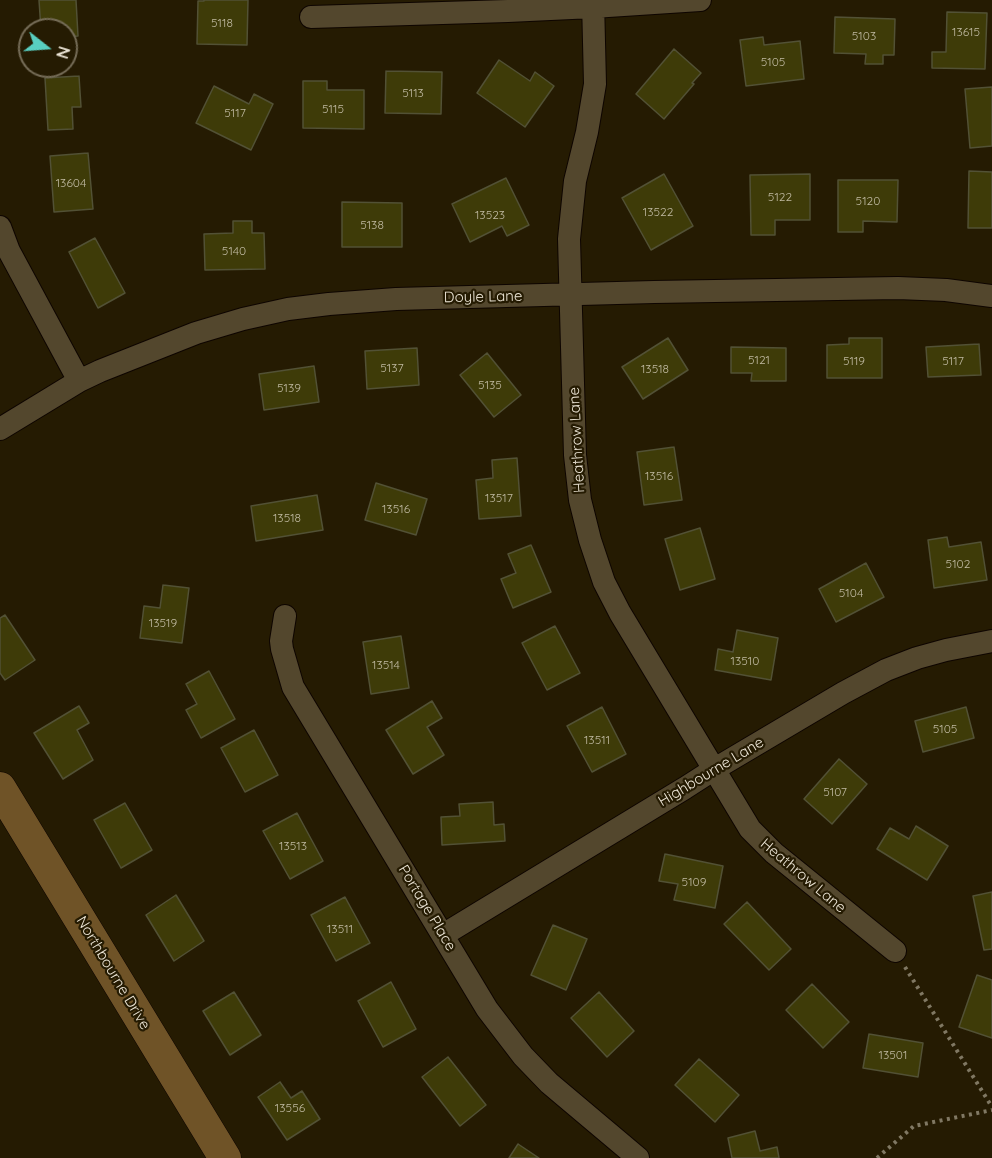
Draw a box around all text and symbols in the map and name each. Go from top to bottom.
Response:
house number: 5118 [211,16,233,30]
north arrow [18,18,78,78]
house number: 13615 [952,25,980,39]
house number: 5103 [852,29,876,43]
text: N [52,44,75,61]
house number: 5105 [761,55,785,69]
house number: 5113 [402,86,424,100]
house number: 5115 [322,102,344,116]
house number: 5117 [224,106,246,120]
house number: 13604 [56,176,86,190]
house number: 5122 [768,190,792,204]
house number: 5120 [856,194,880,208]
house number: 13522 [643,205,673,219]
house number: 13523 [475,208,505,222]
house number: 5138 [360,218,384,232]
house number: 5140 [222,244,246,258]
street label: Doyle Lane [444,287,522,307]
house number: 5121 [748,353,770,367]
house number: 5119 [843,354,865,368]
house number: 5117 [942,354,964,368]
house number: 5137 [380,361,404,375]
house number: 13518 [641,362,669,376]
house number: 5135 [478,378,502,392]
house number: 5139 [277,381,301,395]
street label: Heathrow Lane [565,387,589,493]
house number: 13516 [645,469,673,483]
house number: 13517 [485,491,513,505]
house number: 13516 [382,502,410,516]
house number: 13518 [273,511,301,525]
house number: 5102 [946,557,970,571]
house number: 5104 [839,586,863,600]
house number: 13519 [149,616,177,630]
house number: 13510 [731,654,759,668]
house number: 13514 [372,658,400,672]
house number: 5105 [933,722,957,736]
house number: 13511 [584,733,610,747]
street label: Highbourne Lane [655,733,767,811]
house number: 5107 [823,785,847,799]
street label: Heathrow Lane [757,835,849,917]
house number: 13513 [279,839,307,853]
street label: Portage Place [394,862,460,954]
house number: 5109 [682,875,706,889]
street label: Northbourne Drive [72,913,154,1033]
house number: 13511 [327,922,353,936]
house number: 13501 [879,1048,907,1062]
house number: 13556 [275,1101,305,1115]

